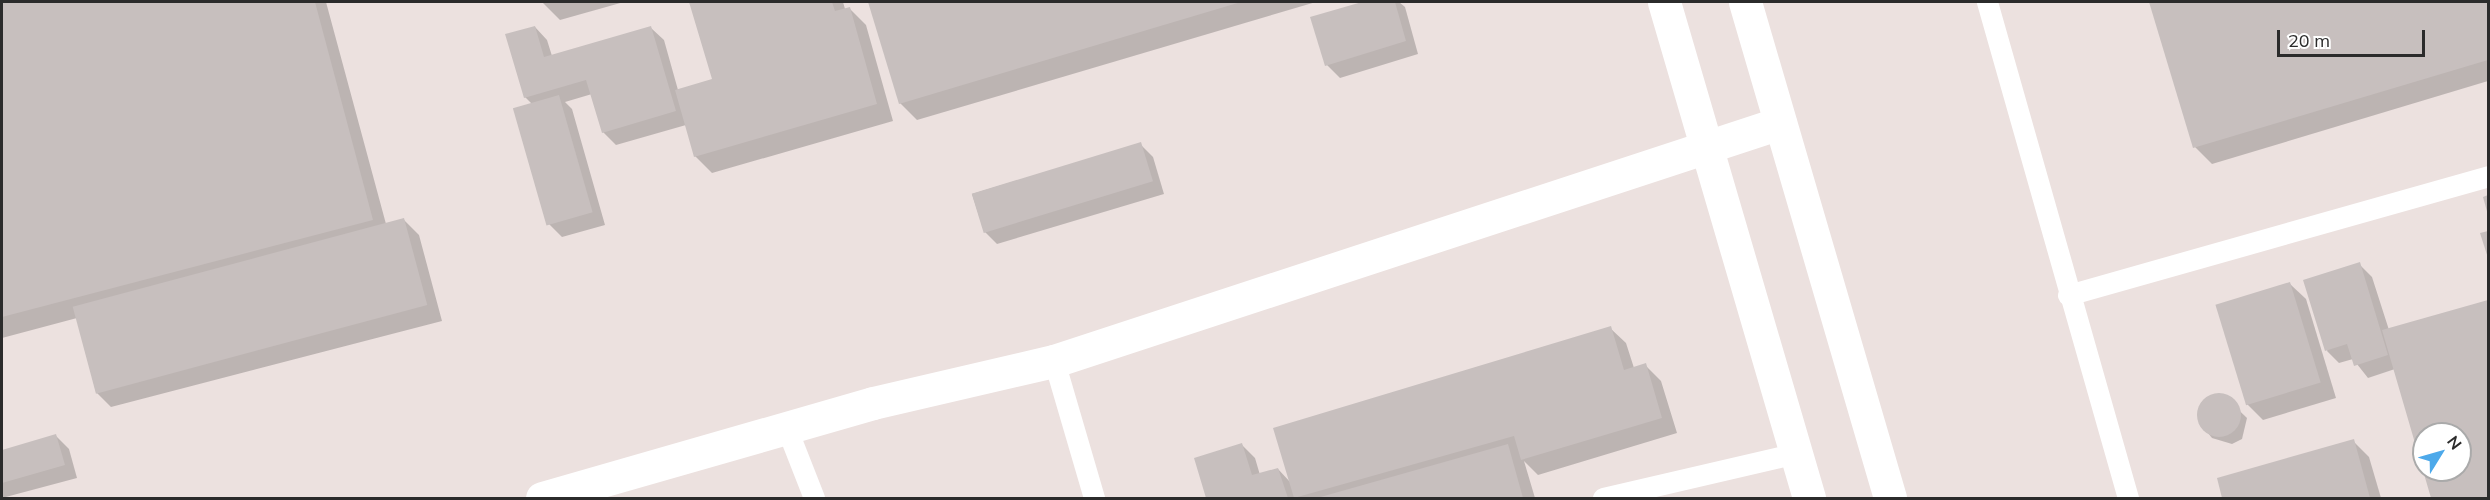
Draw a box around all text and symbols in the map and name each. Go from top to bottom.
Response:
scale bar [2280,18,2428,56]
text: 20 m [2288,29,2330,52]
north arrow [2412,422,2472,482]
text: N [2443,432,2466,453]

